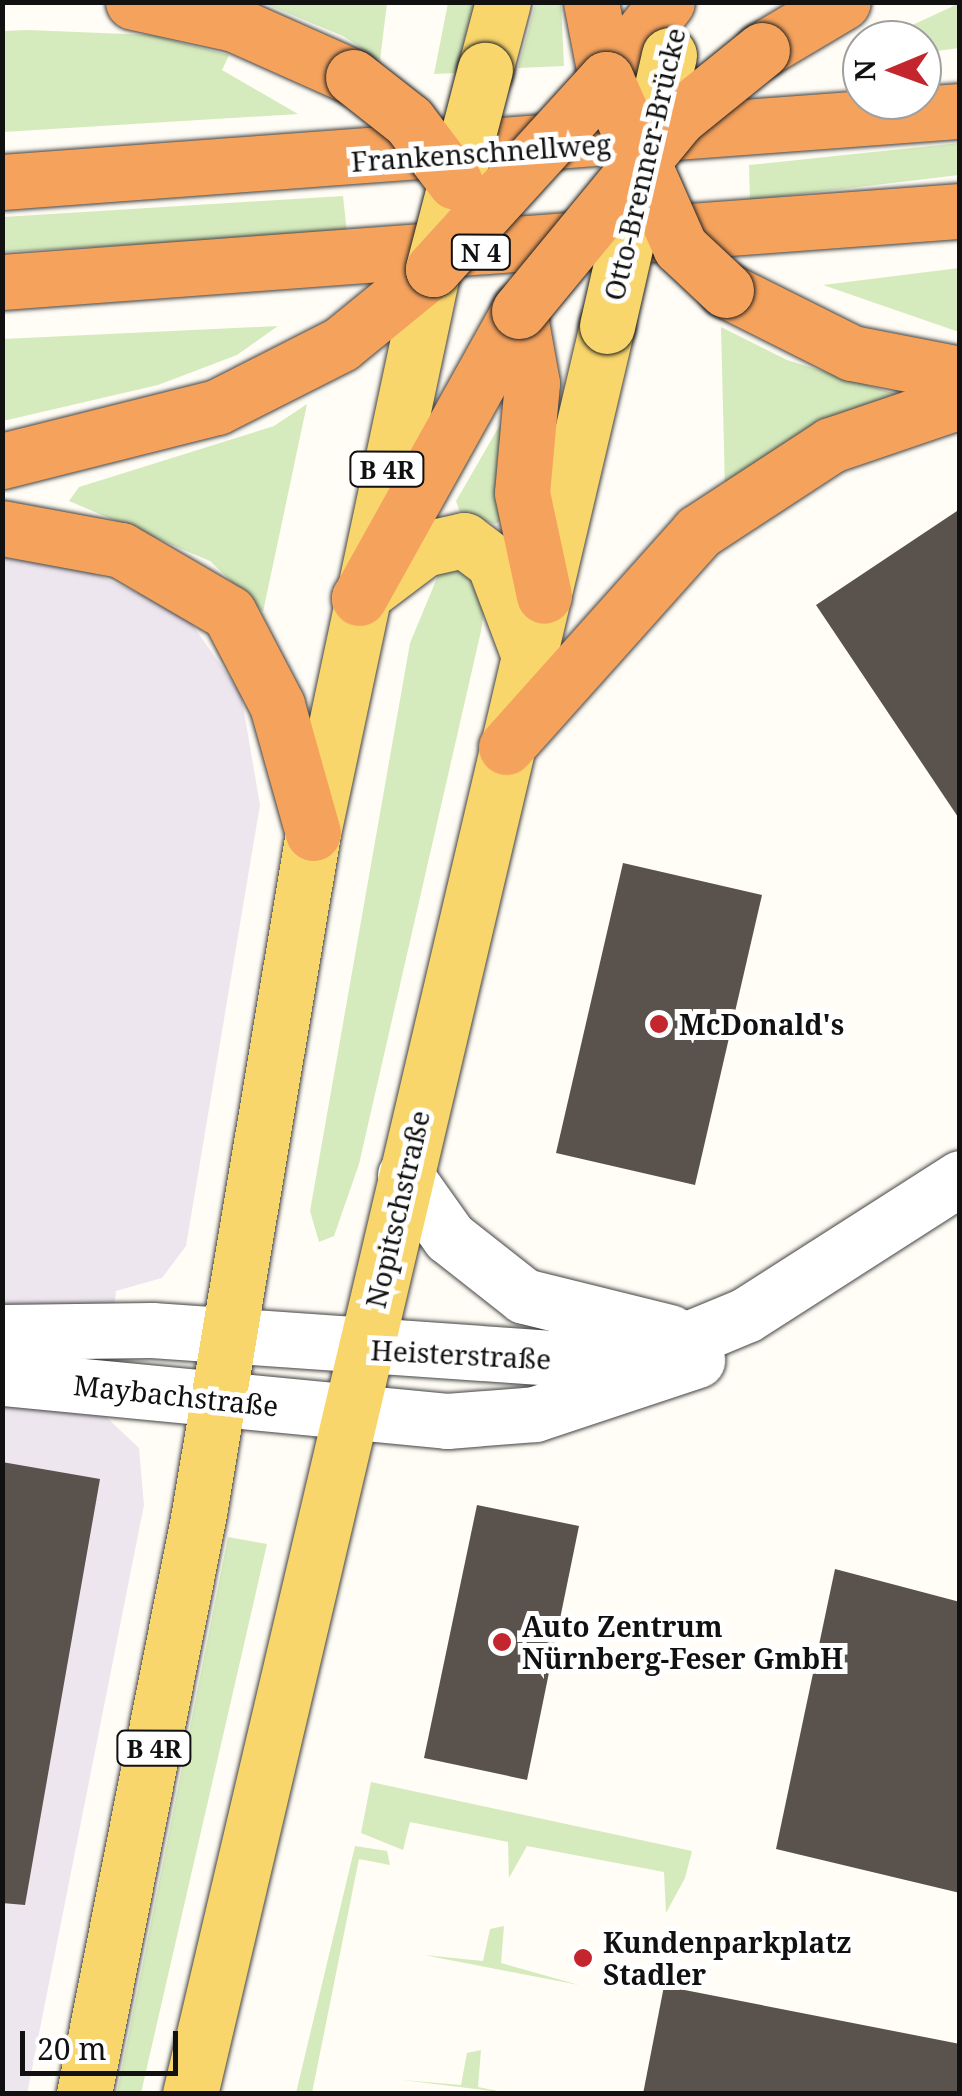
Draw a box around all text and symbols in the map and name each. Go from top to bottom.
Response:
north arrow [842,20,942,120]
street label: Otto-Brenner-Brücke [596,24,692,304]
text: N [845,59,883,82]
street label: Frankenschnellweg [350,126,612,178]
road number: N 4 [448,232,514,272]
road number: B 4R [347,449,427,489]
place label: McDonald's [679,1007,844,1041]
marker: McDonald's [648,1013,670,1035]
street label: Nopitschstraße [358,1107,436,1311]
street label: Heisterstraße [370,1332,552,1376]
street label: Maybachstraße [72,1368,280,1422]
place label: Auto Zentrum Nürnberg-Feser GmbH [522,1609,843,1675]
marker: Auto Zentrum Nürnberg-Feser GmbH [491,1631,513,1653]
road number: B 4R [114,1728,194,1768]
place label: Kundenparkplatz Stadler [603,1925,851,1991]
marker: Kundenparkplatz Stadler [572,1947,594,1969]
scale bar [25,2011,182,2073]
text: 20 m [37,2028,107,2069]

